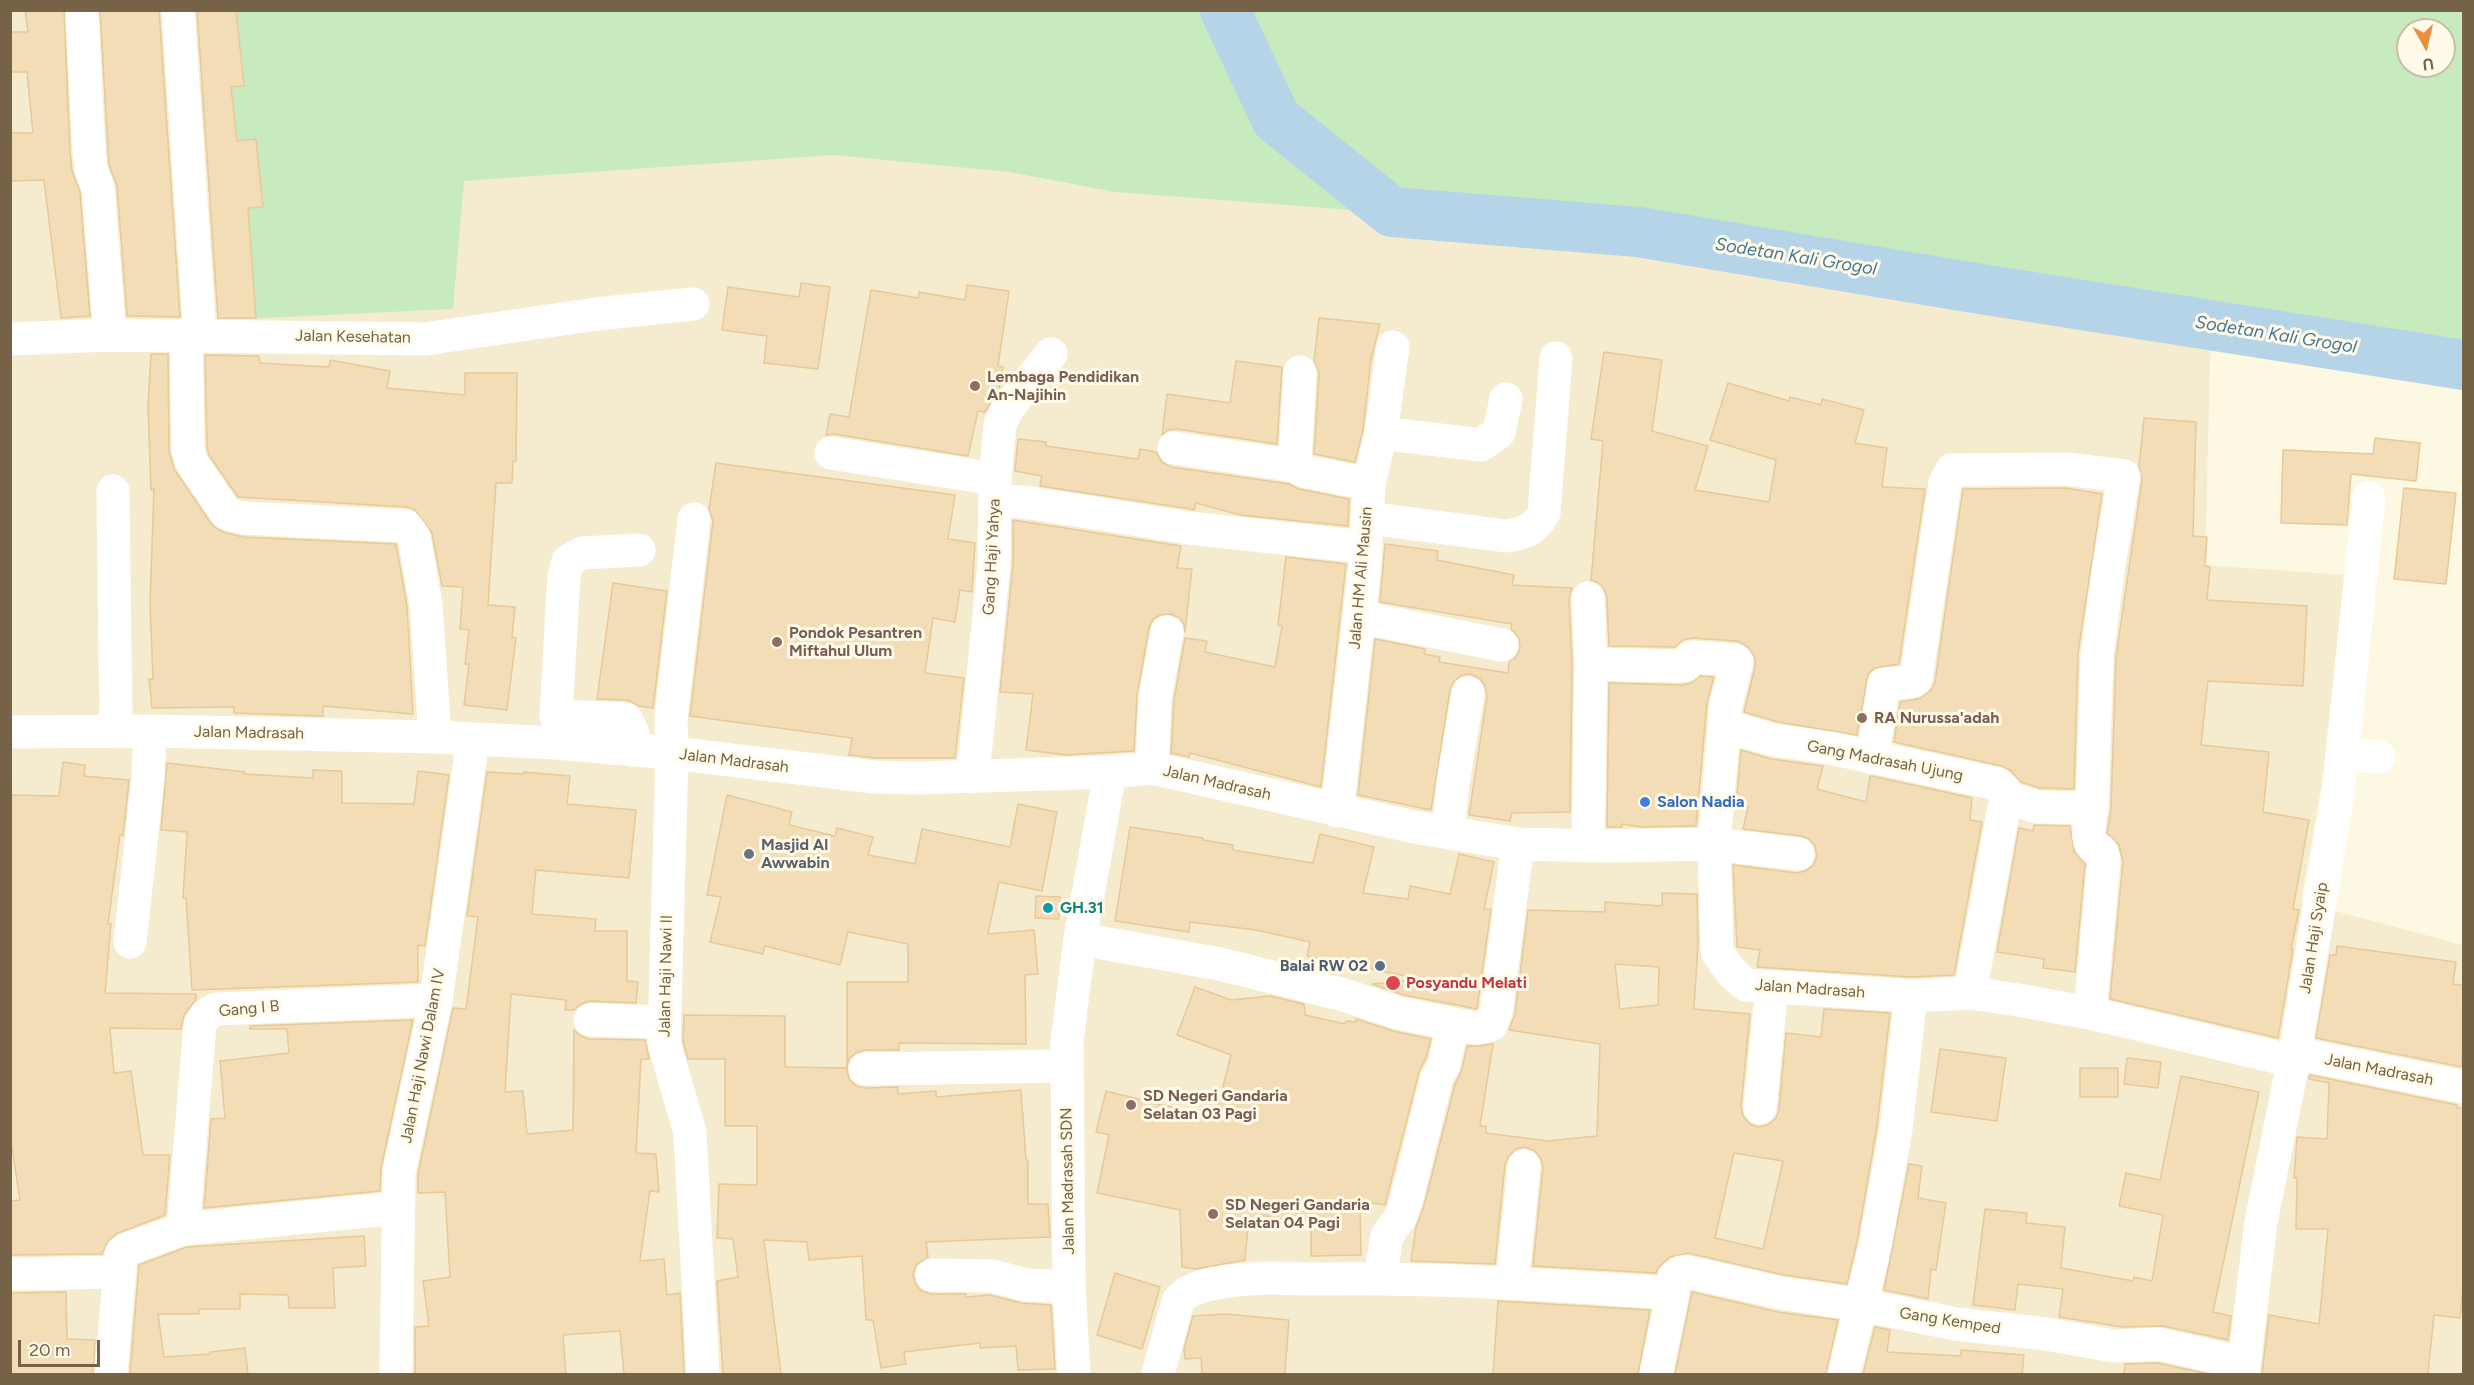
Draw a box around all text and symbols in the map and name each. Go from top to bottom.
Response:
north arrow [2396,18,2456,78]
text: U [2421,54,2435,75]
water label: Sodetan Kali Grogol [1714,234,1878,280]
water label: Sodetan Kali Grogol [2194,312,2358,358]
street label: Jalan Kesehatan [295,326,411,348]
place label: Lembaga Pendidikan An-Najihin [987,367,1139,405]
marker: Lembaga Pendidikan An-Najihin [968,379,982,393]
street label: Gang Haji Yahya [979,498,1005,616]
street label: Jalan HM Ali Mausin [1345,506,1377,650]
place label: Pondok Pesantren Miftahul Ulum [789,623,922,661]
marker: Pondok Pesantren Miftahul Ulum [770,635,784,649]
place label: RA Nurussa'adah [1874,708,1999,728]
marker: RA Nurussa'adah [1855,711,1869,725]
street label: Jalan Madrasah [194,722,304,744]
street label: Gang Madrasah Ujung [1805,736,1965,786]
street label: Jalan Madrasah [678,745,790,777]
street label: Jalan Madrasah [1161,761,1273,805]
place label: Salon Nadia [1657,792,1745,812]
marker: Salon Nadia [1638,795,1652,809]
place label: Masjid Al Awwabin [761,835,830,873]
marker: Masjid Al Awwabin [742,847,756,861]
street label: Jalan Haji Syaip [2296,881,2332,995]
place label: GH.31 [1060,898,1104,918]
marker: GH.31 [1041,901,1055,915]
street label: Jalan Haji Nawi II [655,915,677,1037]
place label: Balai RW 02 [1280,956,1368,976]
marker: Balai RW 02 [1373,959,1387,973]
street label: Jalan Haji Nawi Dalam IV [397,967,449,1145]
place label: Posyandu Melati [1406,973,1527,993]
marker: Posyandu Melati [1384,974,1402,992]
street label: Jalan Madrasah [1754,976,1866,1002]
street label: Gang I B [218,997,280,1021]
street label: Jalan Madrasah [2323,1050,2435,1090]
place label: SD Negeri Gandaria Selatan 03 Pagi [1143,1086,1288,1124]
marker: SD Negeri Gandaria Selatan 03 Pagi [1124,1098,1138,1112]
street label: Jalan Madrasah SDN [1057,1107,1079,1255]
place label: SD Negeri Gandaria Selatan 04 Pagi [1225,1195,1370,1233]
marker: SD Negeri Gandaria Selatan 04 Pagi [1206,1207,1220,1221]
street label: Gang Kemped [1898,1304,2002,1338]
scale bar [21,1328,104,1366]
text: 20 m [29,1339,70,1361]

